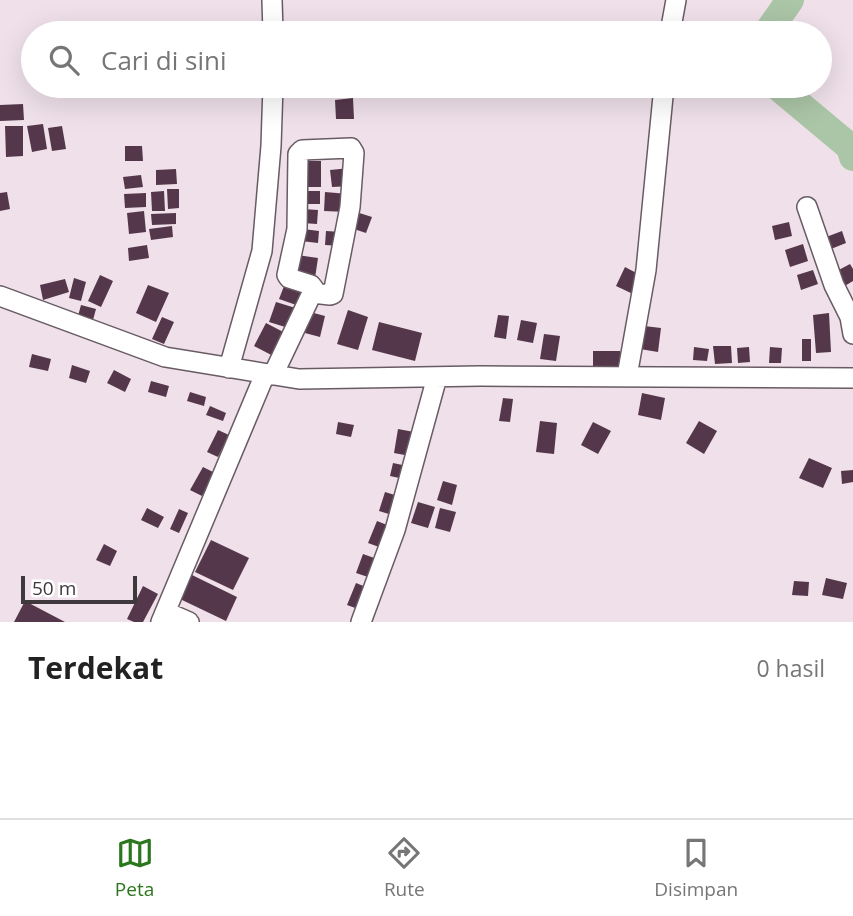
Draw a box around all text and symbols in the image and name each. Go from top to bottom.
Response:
search box [21,21,832,98]
icon: search [45,41,83,79]
text: Cari di sini [101,42,226,78]
scale bar [21,573,136,605]
text: 50 m [32,575,76,601]
text: Terdekat [28,647,163,688]
text: 0 hasil [756,652,825,684]
tab: Peta [115,834,154,902]
tab: Rute [384,834,425,902]
tab: Disimpan [654,834,738,902]

